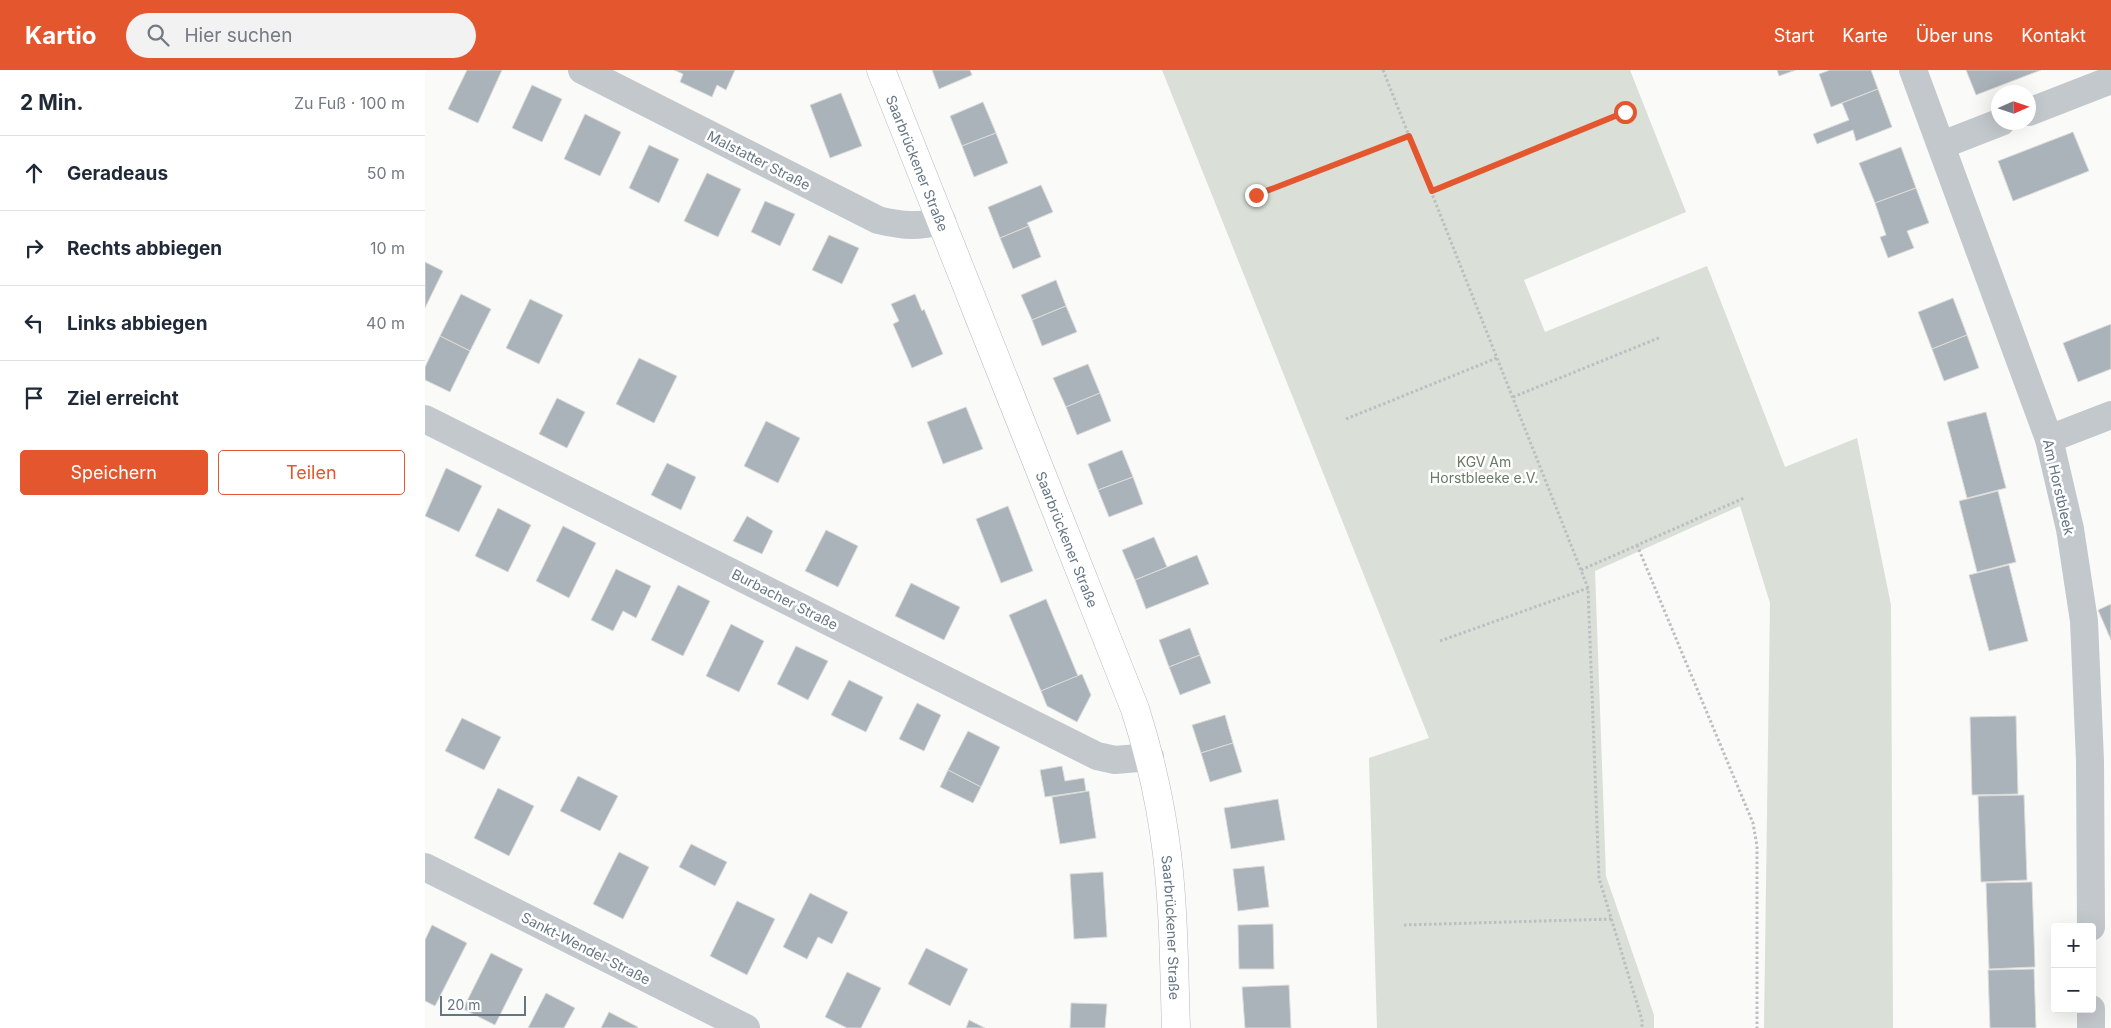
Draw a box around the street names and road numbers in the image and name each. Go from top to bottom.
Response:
street label: Saarbrückener Straße [883,92,953,234]
street label: Malstatter Straße [705,127,813,193]
street label: Am Horstbleek [2040,437,2078,537]
street label: Saarbrückener Straße [1033,469,1102,610]
street label: Burbacher Straße [729,565,841,633]
street label: Saarbrückener Straße [1159,854,1184,1000]
street label: Sankt-Wendel-Straße [519,908,653,988]

